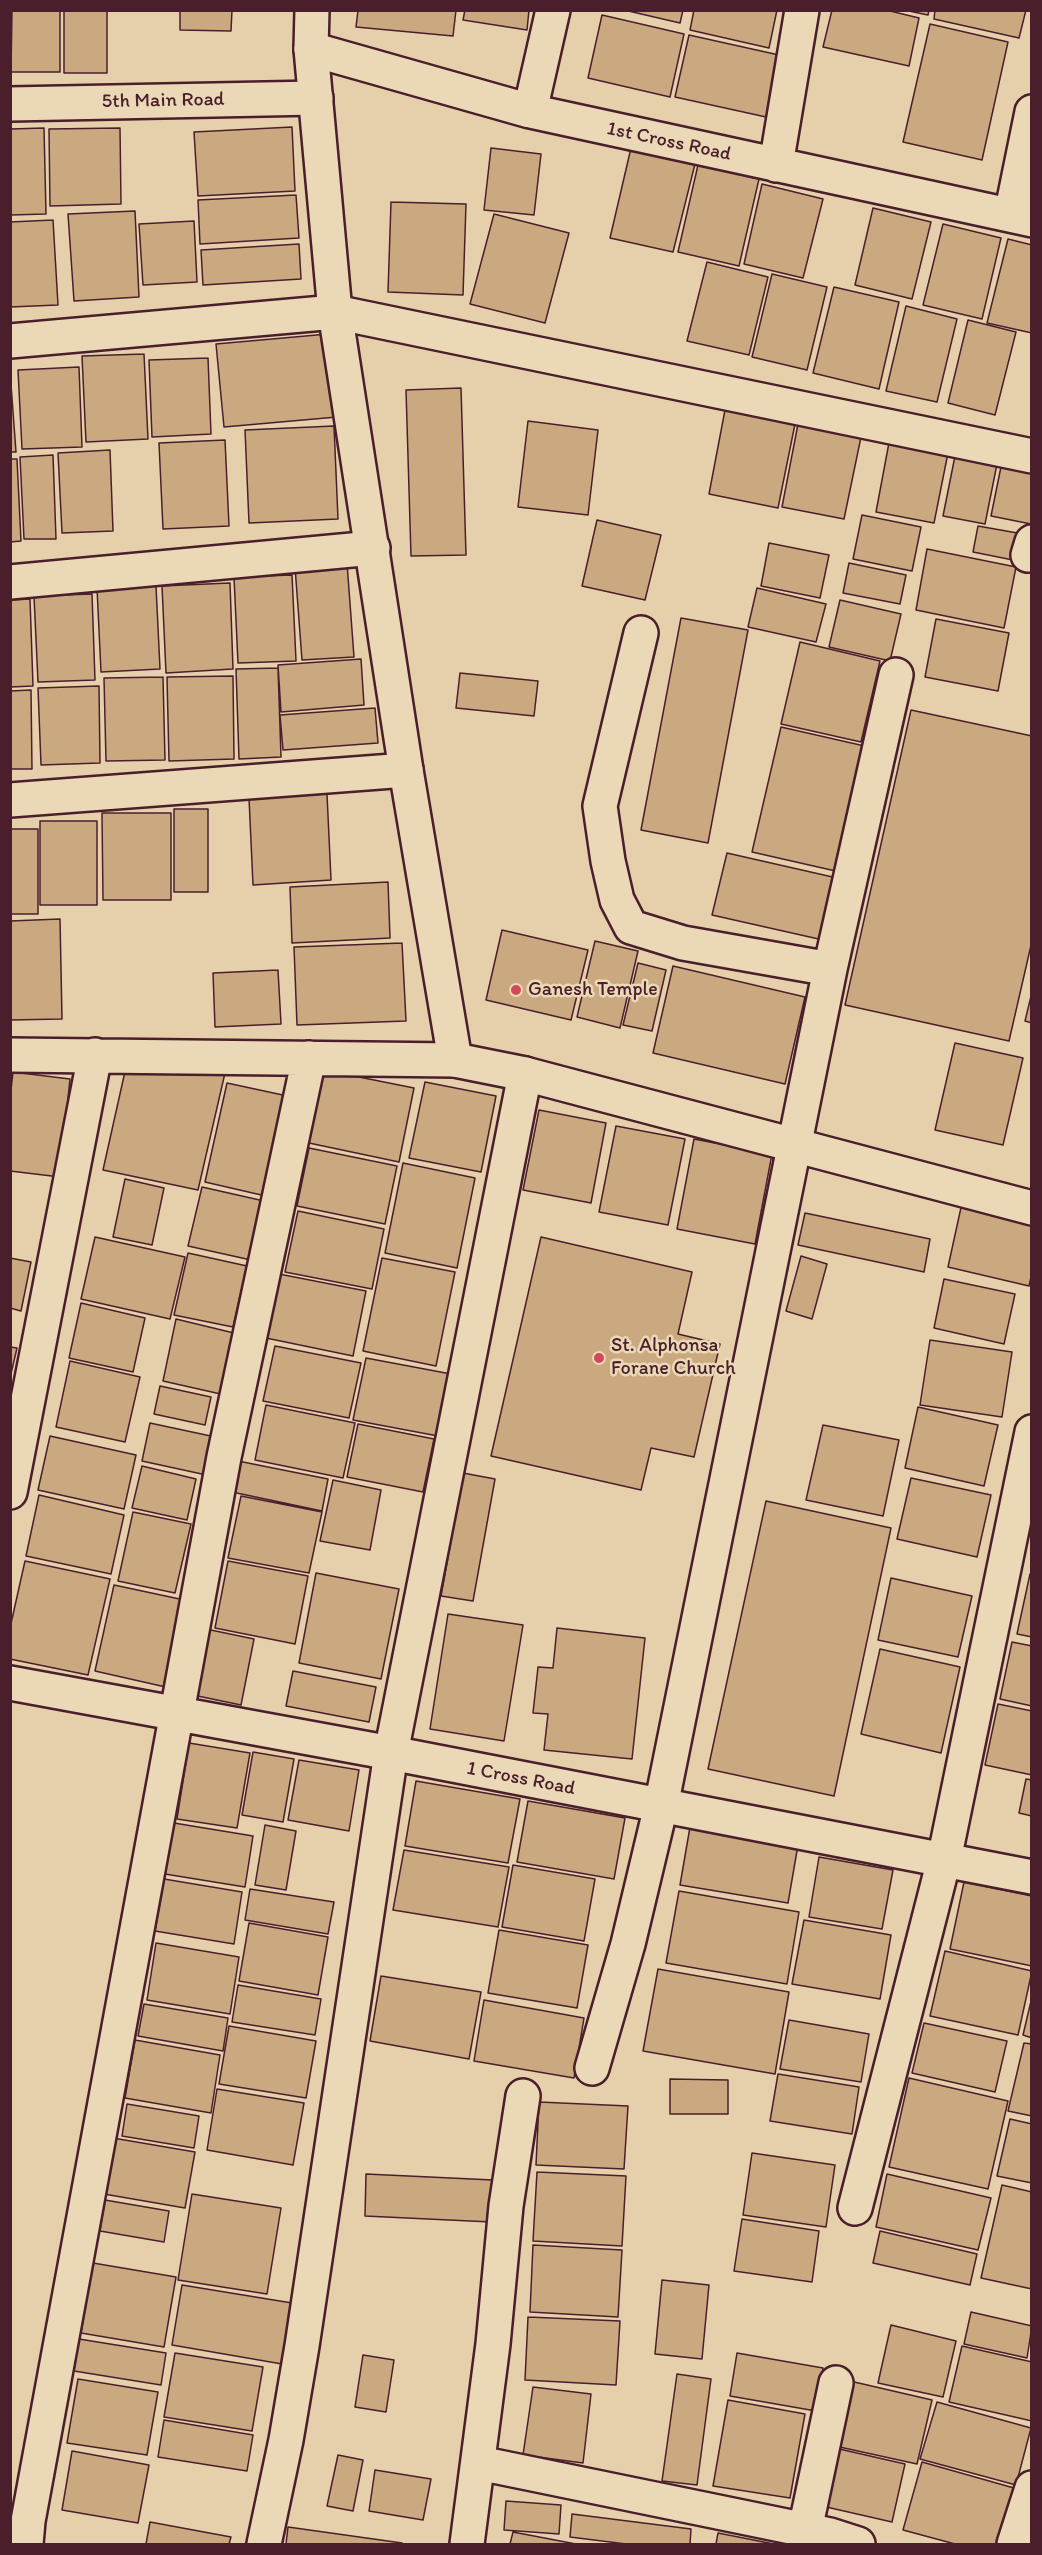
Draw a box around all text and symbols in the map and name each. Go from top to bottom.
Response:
street label: 5th Main Road [101,88,225,114]
street label: 1st Cross Road [605,117,733,167]
place label: Ganesh Temple [528,978,658,1002]
marker: Ganesh Temple [509,983,523,997]
place label: St. Alphonsa Forane Church [611,1334,736,1381]
marker: St. Alphonsa Forane Church [592,1351,606,1365]
street label: 1 Cross Road [465,1757,577,1801]

